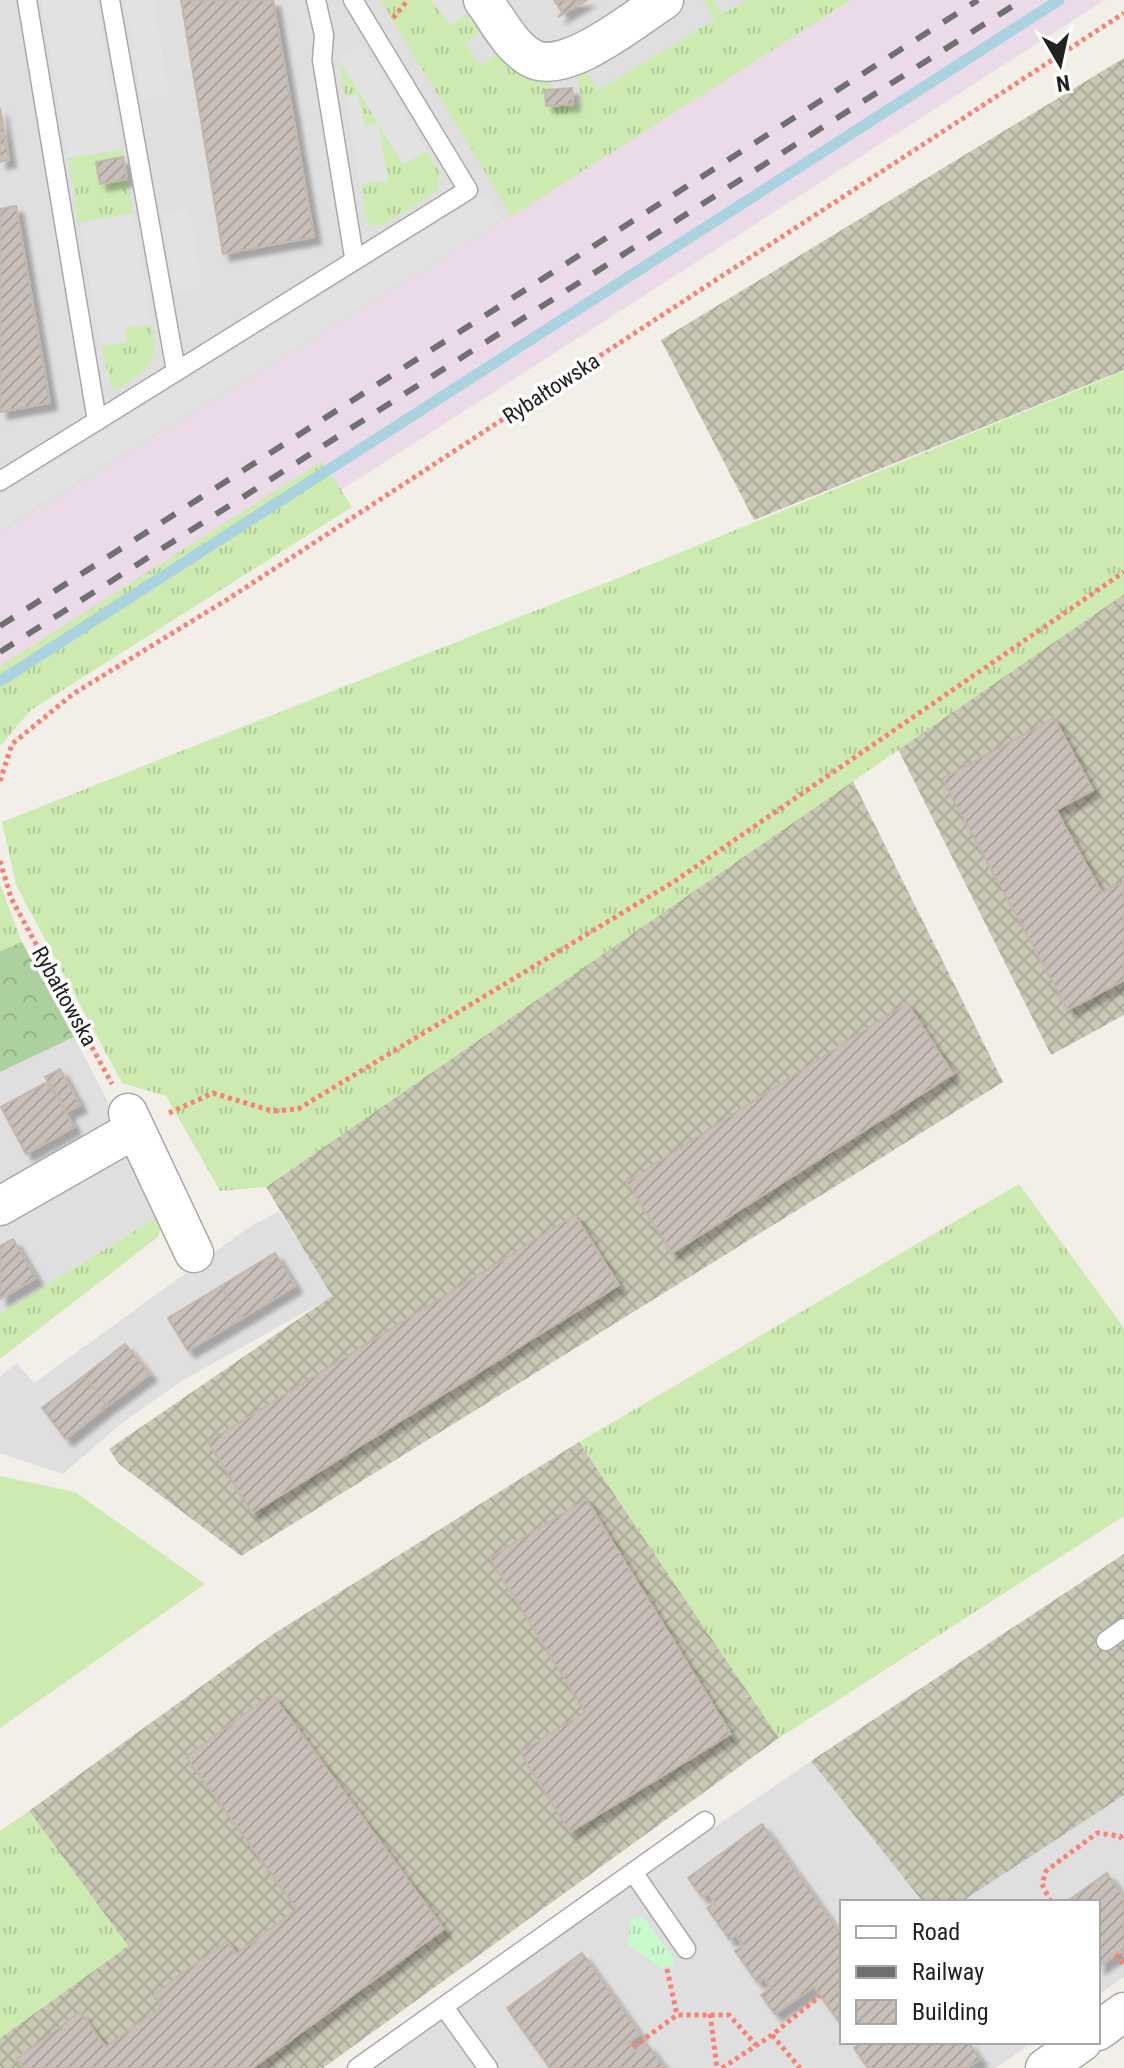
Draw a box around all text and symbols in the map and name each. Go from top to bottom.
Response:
north arrow [1020,24,1100,104]
text: N [1054,70,1072,97]
street label: Rybałtowska [498,348,604,429]
street label: Rybałtowska [27,942,102,1050]
legend [840,1900,1100,2044]
text: Road [912,1918,960,1946]
text: Railway [912,1958,984,1986]
text: Building [912,1998,989,2026]

